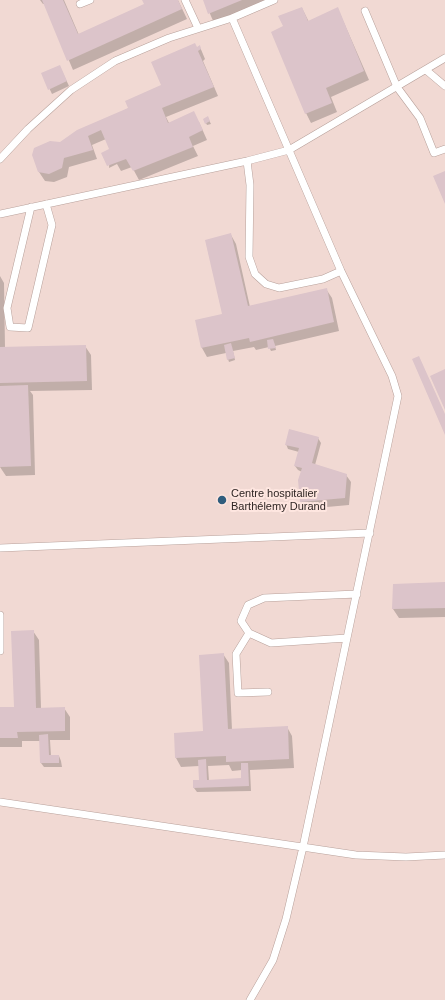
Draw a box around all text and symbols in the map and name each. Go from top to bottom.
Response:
place label: Centre hospitalier Barthélemy Durand [231,487,326,513]
marker: Centre hospitalier Barthélemy Durand [216,494,228,506]

